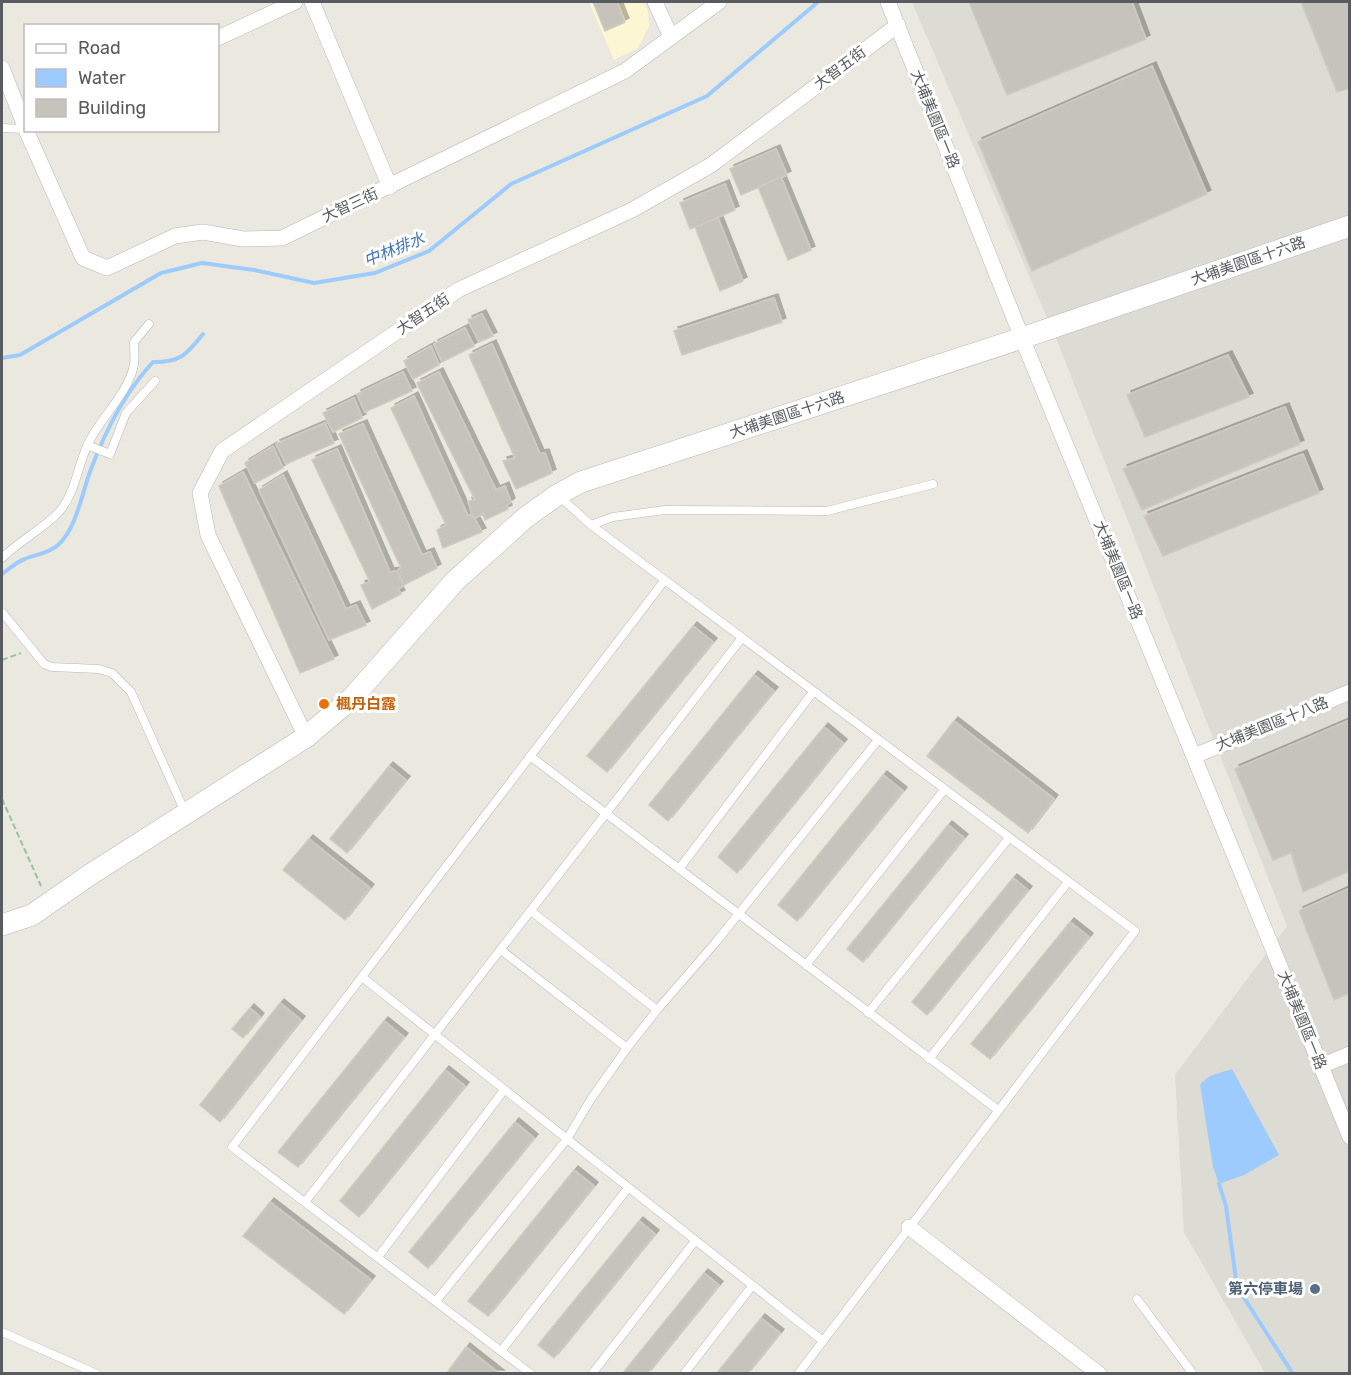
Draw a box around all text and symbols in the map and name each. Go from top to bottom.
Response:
legend [24,24,219,132]
text: Road [78,37,121,59]
street label: 大智五街 [811,43,869,93]
text: Water [78,67,126,89]
street label: 大埔美園區一路 [907,67,963,171]
text: Building [78,97,146,119]
street label: 大智三街 [319,184,381,226]
water label: 中林排水 [361,228,428,270]
street label: 大埔美園區十六路 [1188,233,1308,289]
street label: 大智五街 [393,290,453,338]
street label: 大埔美園區十六路 [727,388,847,442]
street label: 大埔美園區一路 [1090,518,1146,622]
street label: 大埔美園區十八路 [1213,693,1331,755]
place label: 楓丹白露 [336,695,396,713]
marker: 楓丹白露 [317,697,331,711]
street label: 大埔美園區一路 [1274,968,1330,1072]
place label: 第六停車場 [1228,1280,1303,1298]
marker: 第六停車場 [1308,1282,1322,1296]

